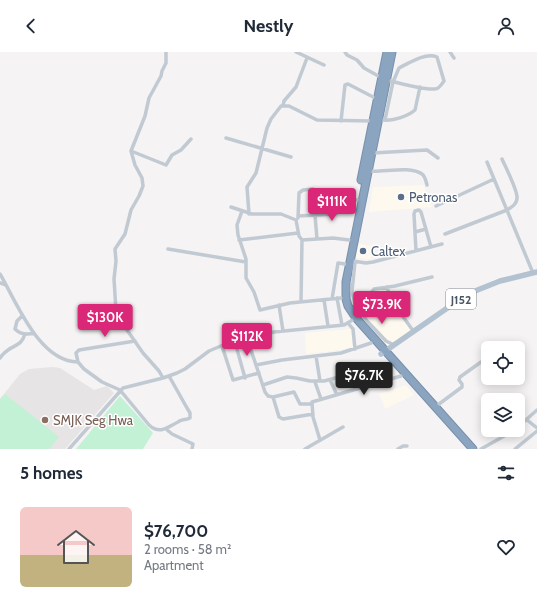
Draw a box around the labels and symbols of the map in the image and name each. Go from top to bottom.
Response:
pin: $111K [304,188,360,222]
place label: Petronas [409,189,458,205]
marker: Petronas [396,192,406,202]
place label: Caltex [371,243,406,259]
marker: Caltex [358,246,368,256]
road number: J152 [446,289,476,309]
pin: $73.9K [349,291,415,325]
pin: $130K [77,304,133,338]
pin: $112K [219,323,275,357]
pin: $76.7K [331,362,397,396]
place label: SMJK Seg Hwa [53,412,134,428]
marker: SMJK Seg Hwa [40,415,50,425]

